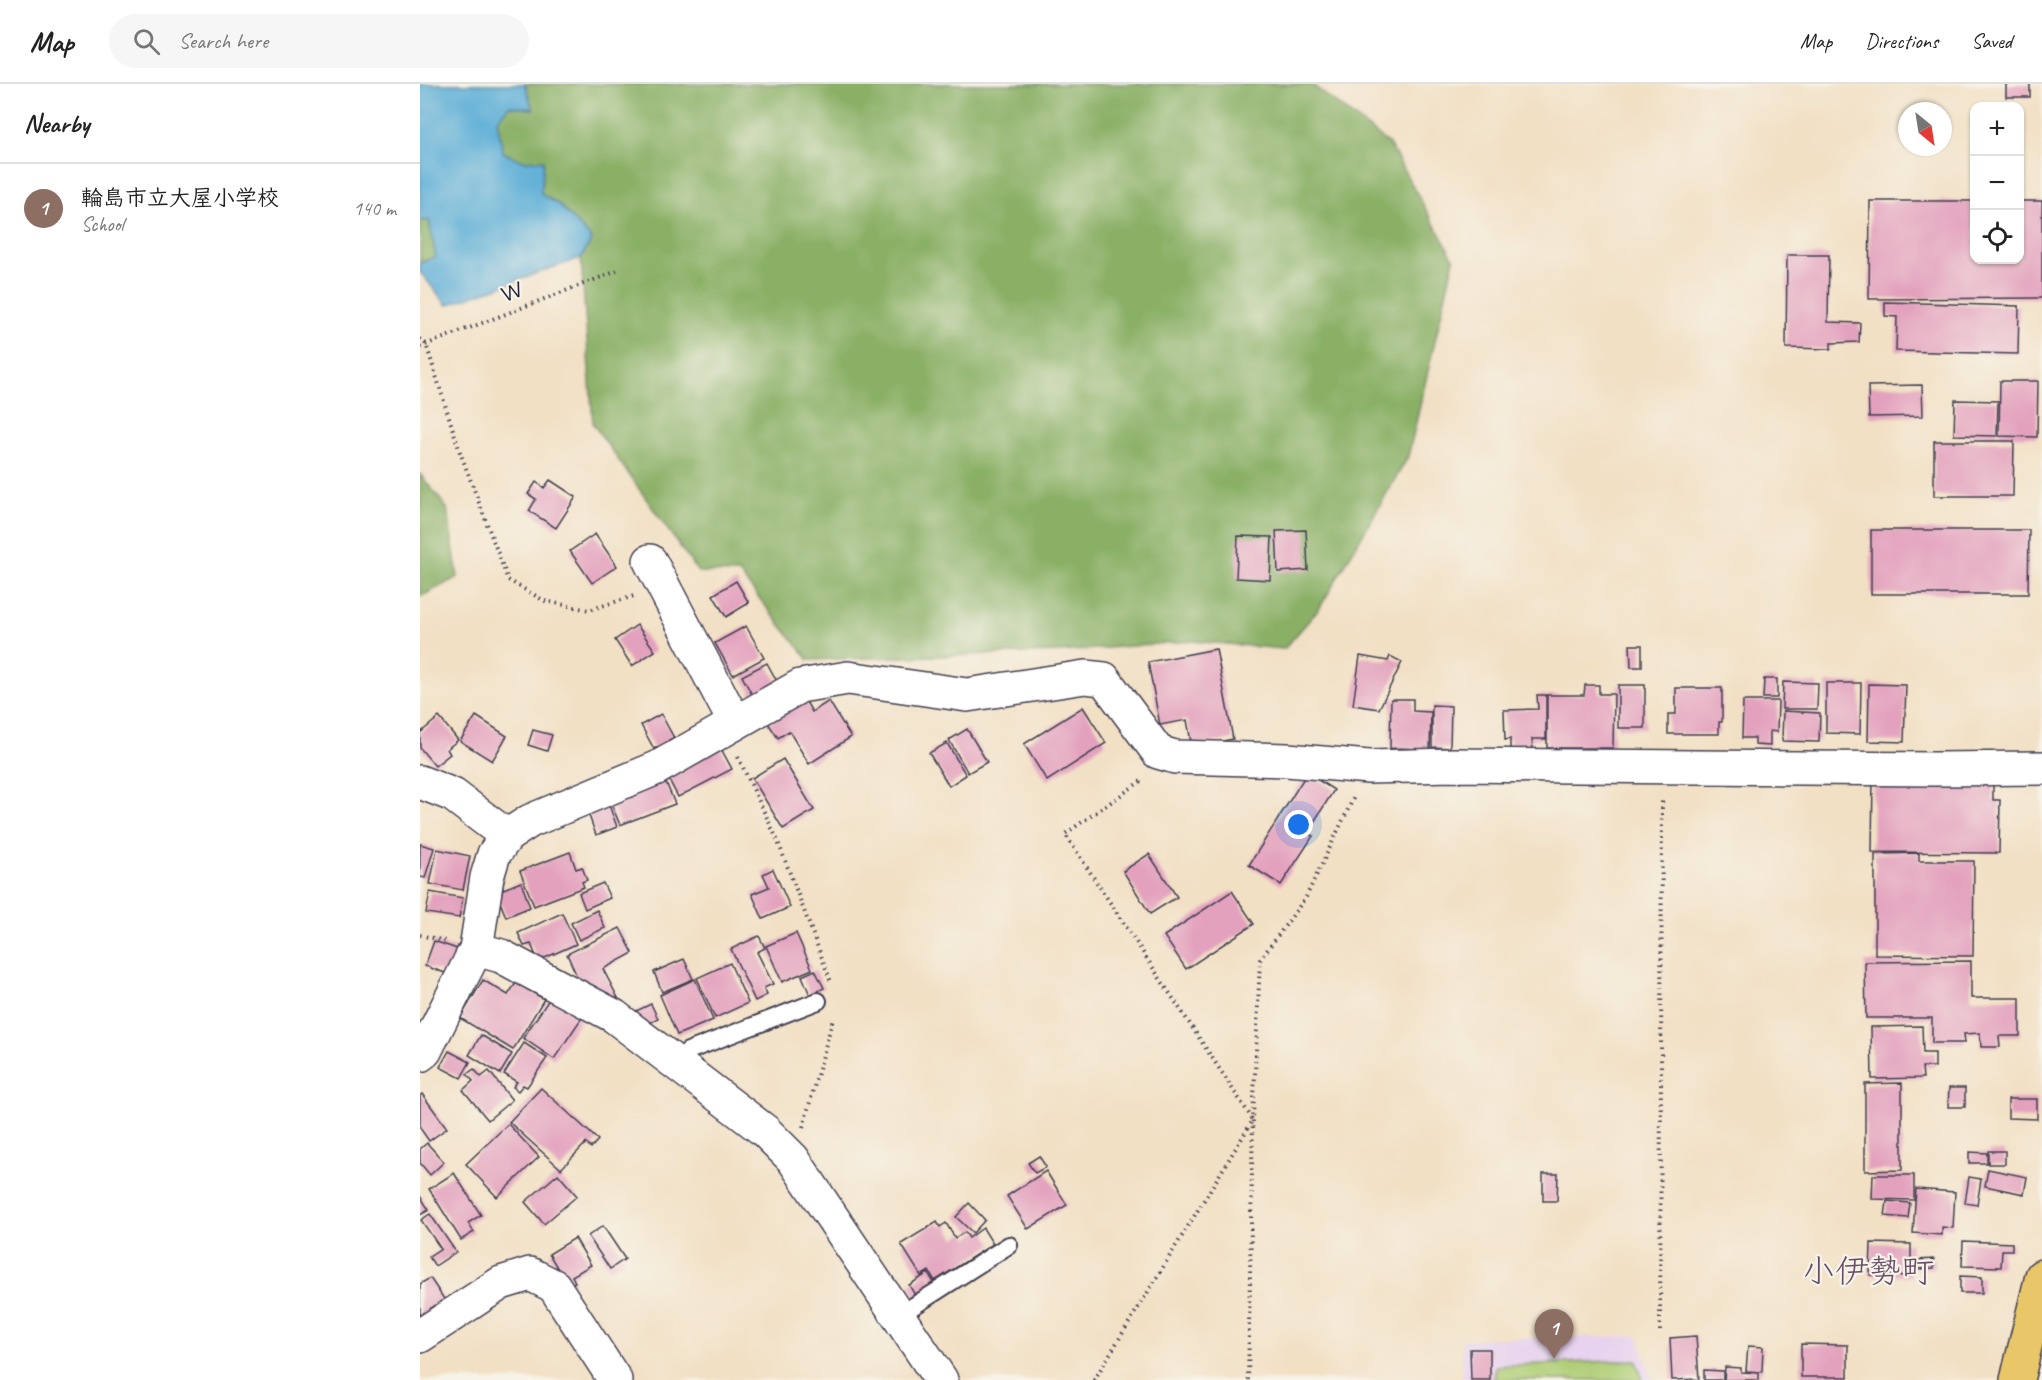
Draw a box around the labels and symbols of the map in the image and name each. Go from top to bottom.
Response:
north arrow [1898,102,1952,156]
street label: ｗ [490,266,532,312]
your location [1284,810,1313,839]
district label: 小伊勢町 [1802,1250,1934,1292]
pin: 1 [1534,1310,1574,1359]

